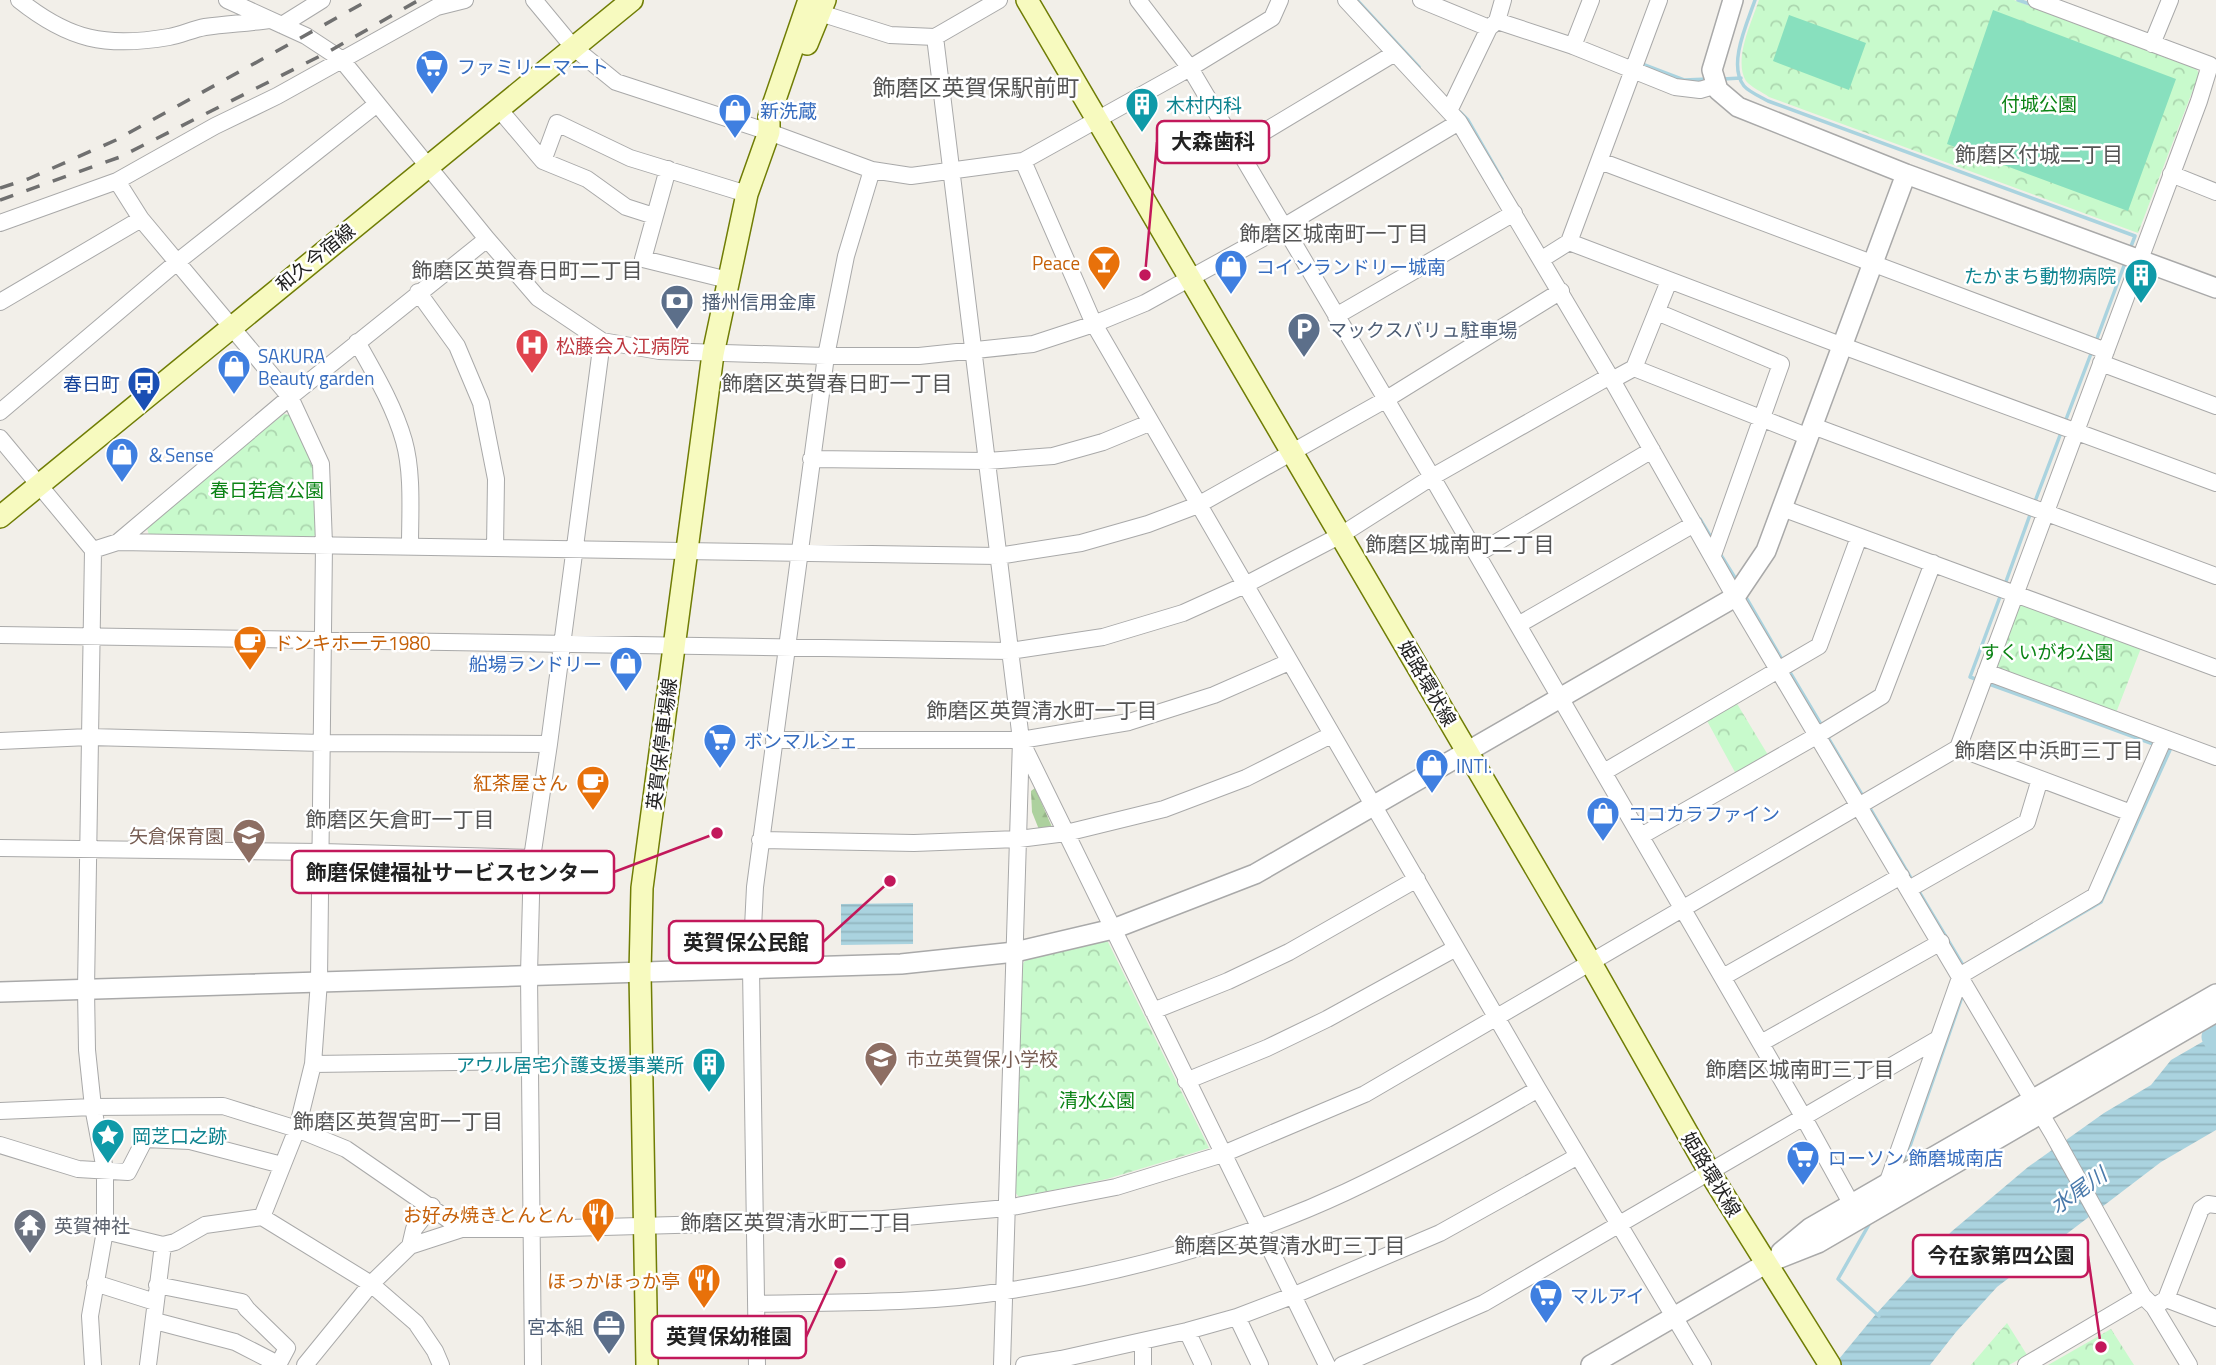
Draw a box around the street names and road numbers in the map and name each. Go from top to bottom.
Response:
street label: 和久今宿線 [269,216,361,298]
street label: 姫路環状線 [1392,635,1464,731]
street label: 英賀保停車場線 [639,676,683,812]
street label: 姫路環状線 [1675,1126,1749,1222]

